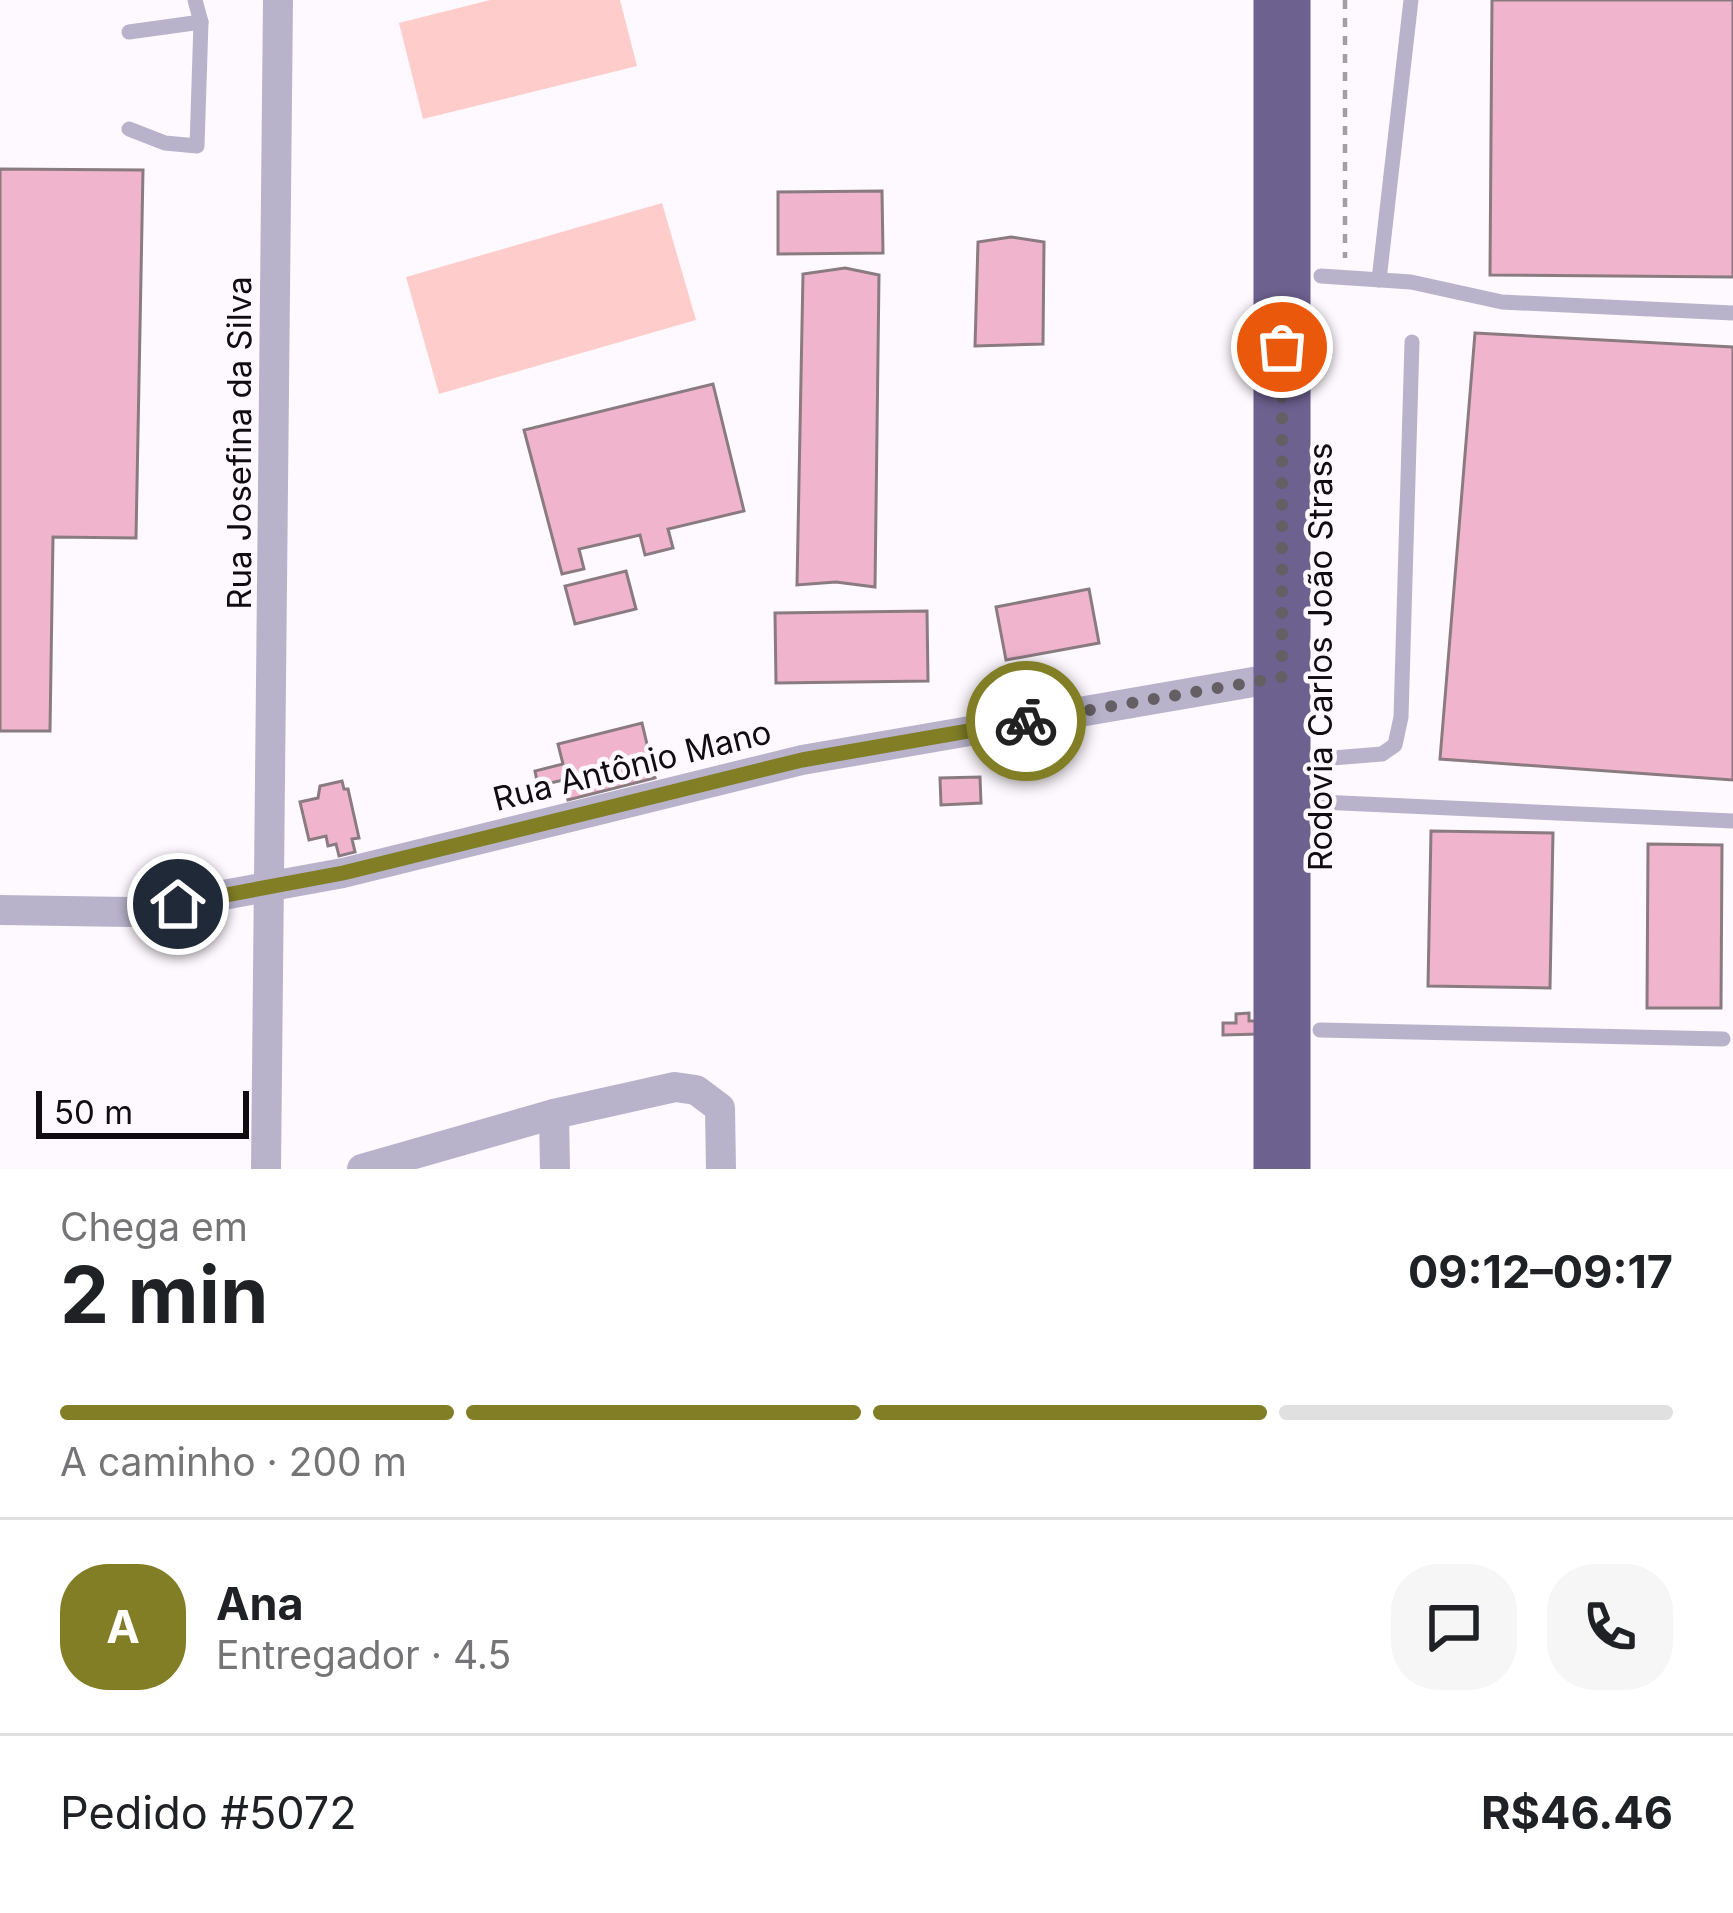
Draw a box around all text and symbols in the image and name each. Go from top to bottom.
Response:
street label: Rua Josefina da Silva [219,276,259,610]
pin [1231,296,1333,398]
icon: bag [1249,314,1315,380]
street label: Rodovia Carlos João Strass [1300,443,1340,871]
courier [966,661,1086,781]
icon: bike [993,688,1059,754]
street label: Rua Antônio Mano [489,711,775,819]
pin [127,853,229,955]
icon: home [145,871,211,937]
scale bar [36,1085,249,1138]
text: 50 m [54,1092,133,1132]
text: Chega em [60,1203,248,1250]
text: 09:12–09:17 [1408,1244,1673,1299]
text: 2 min [60,1247,268,1342]
text: A caminho · 200 m [60,1438,407,1485]
button: chat [1391,1564,1517,1690]
button: phone [1547,1564,1673,1690]
text: Ana [216,1576,304,1631]
text: A [106,1599,140,1654]
text: Entregador · 4.5 [216,1631,511,1678]
text: Pedido #5072 [60,1785,357,1840]
text: R$46.46 [1481,1785,1673,1840]

